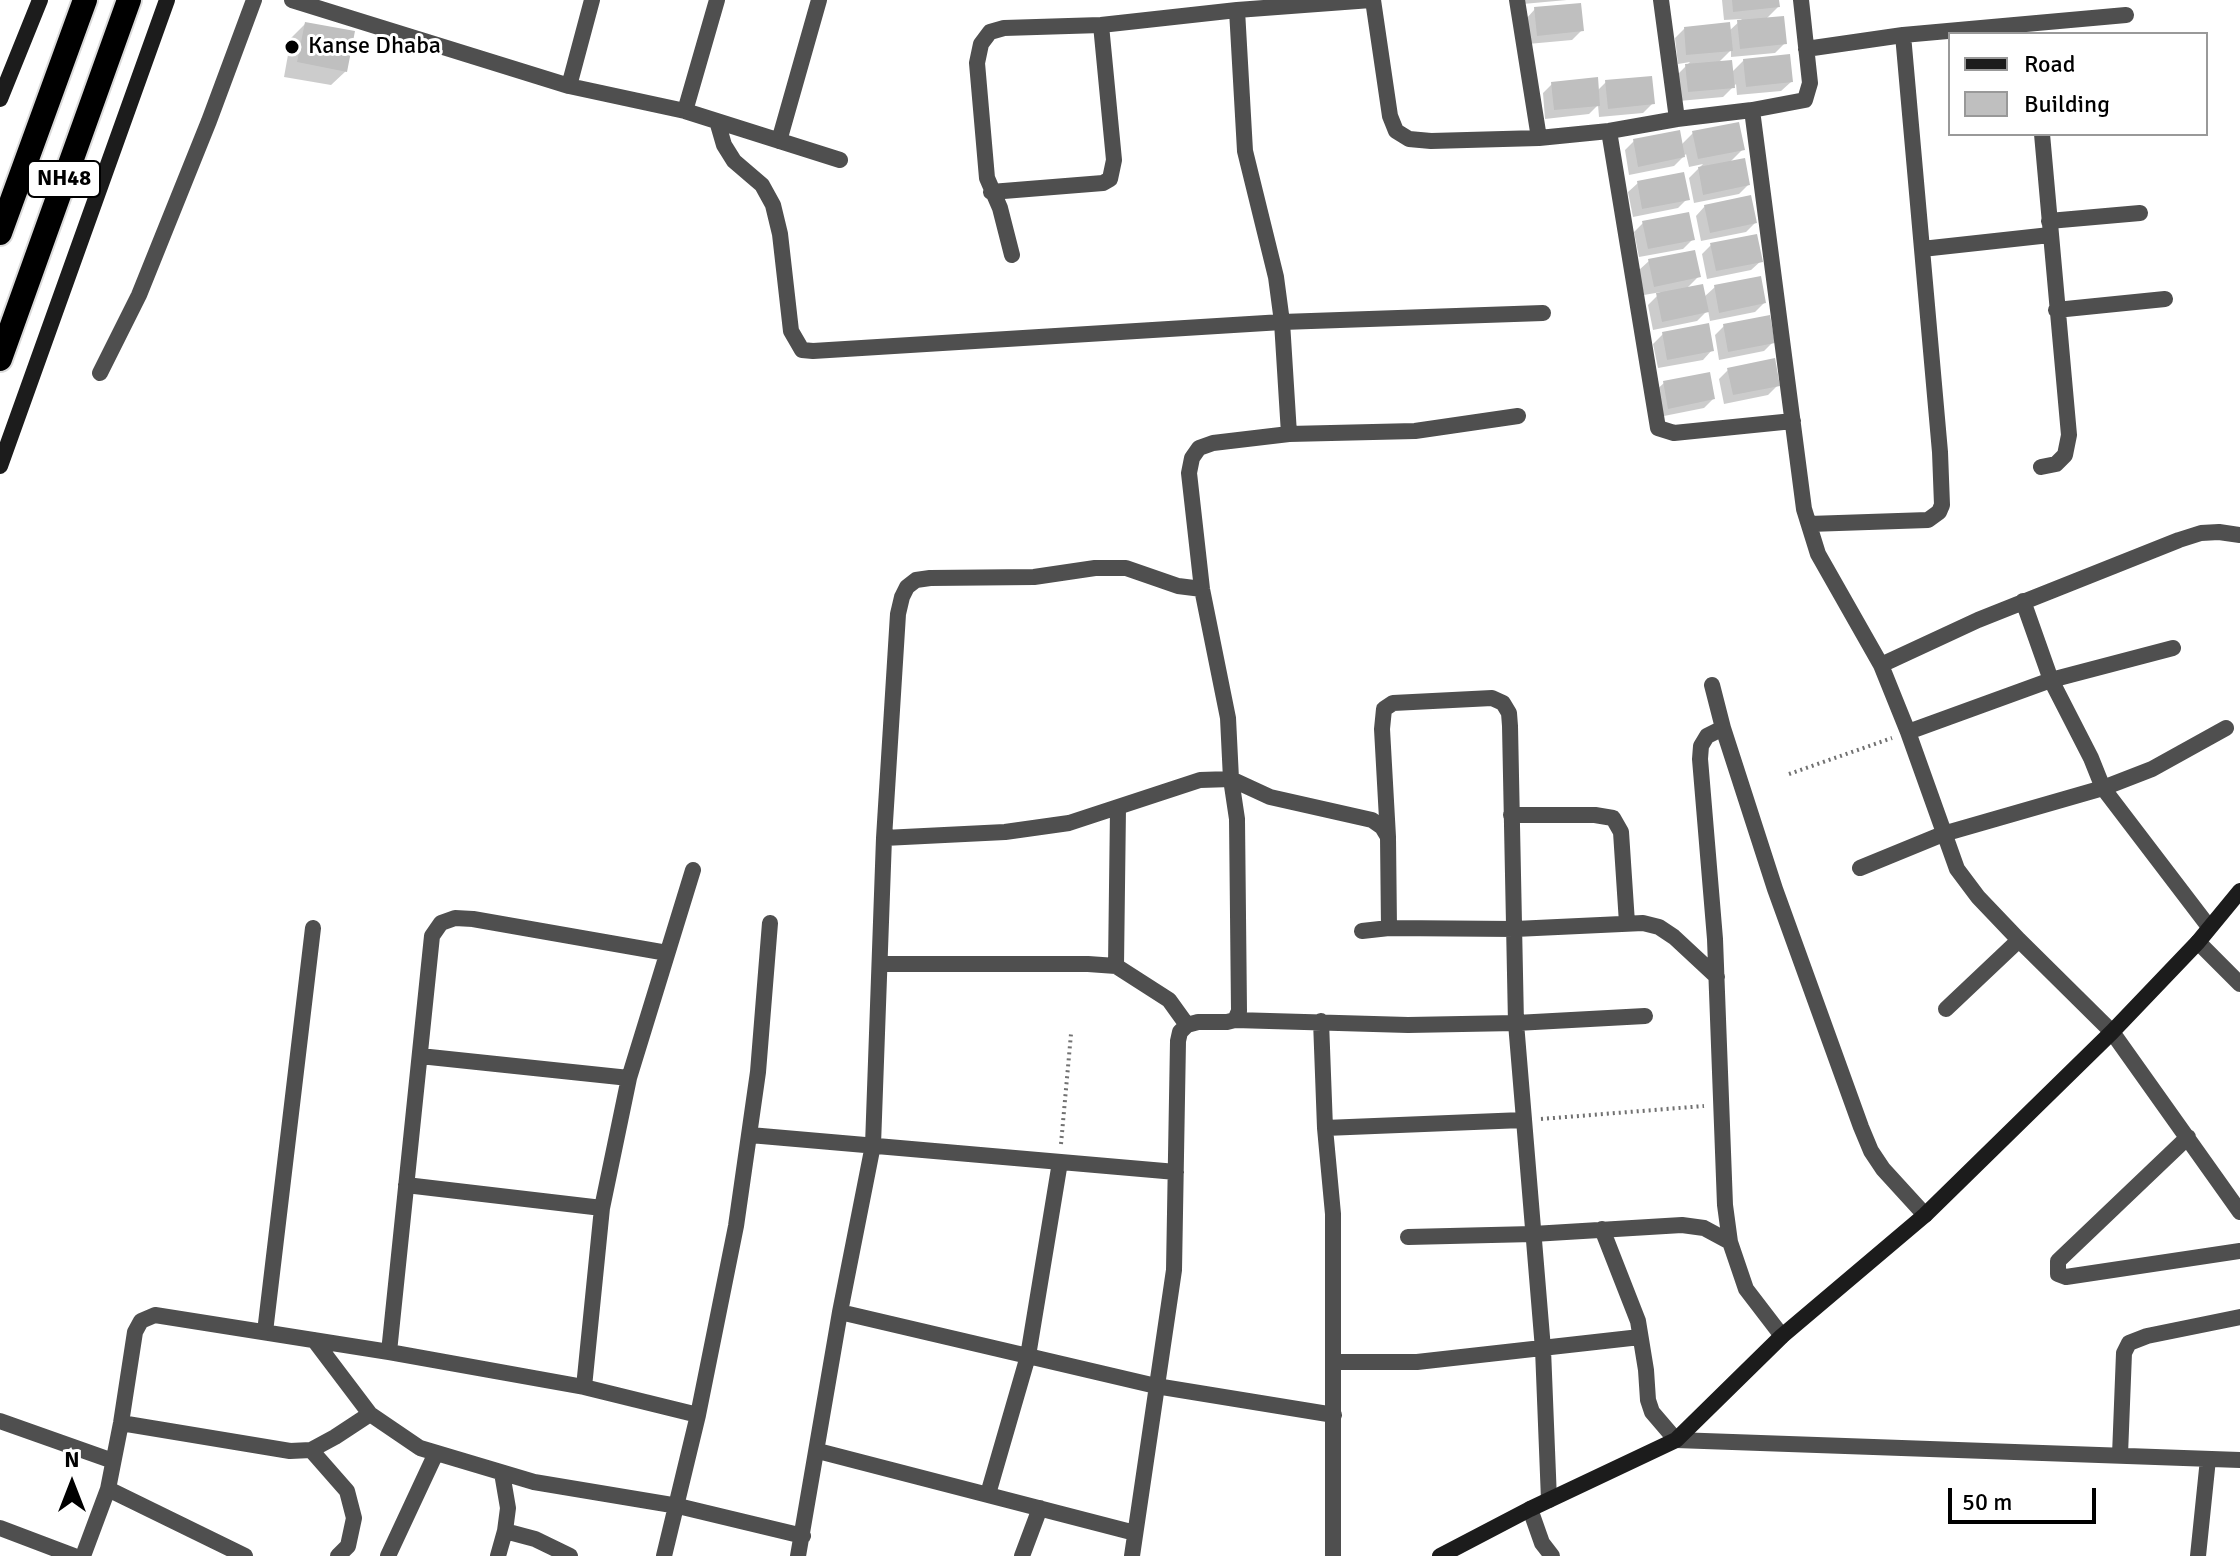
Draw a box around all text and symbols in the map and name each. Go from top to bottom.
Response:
legend [1948,32,2208,136]
place label: Kanse Dhaba [308,33,441,61]
marker: Kanse Dhaba [283,38,301,56]
text: Road [2024,49,2075,79]
text: Building [2024,89,2110,119]
road number: NH48 [28,161,100,197]
north arrow [32,1444,112,1524]
text: N [64,1446,80,1473]
scale bar [1952,1472,2100,1522]
text: 50 m [1962,1487,2012,1517]

